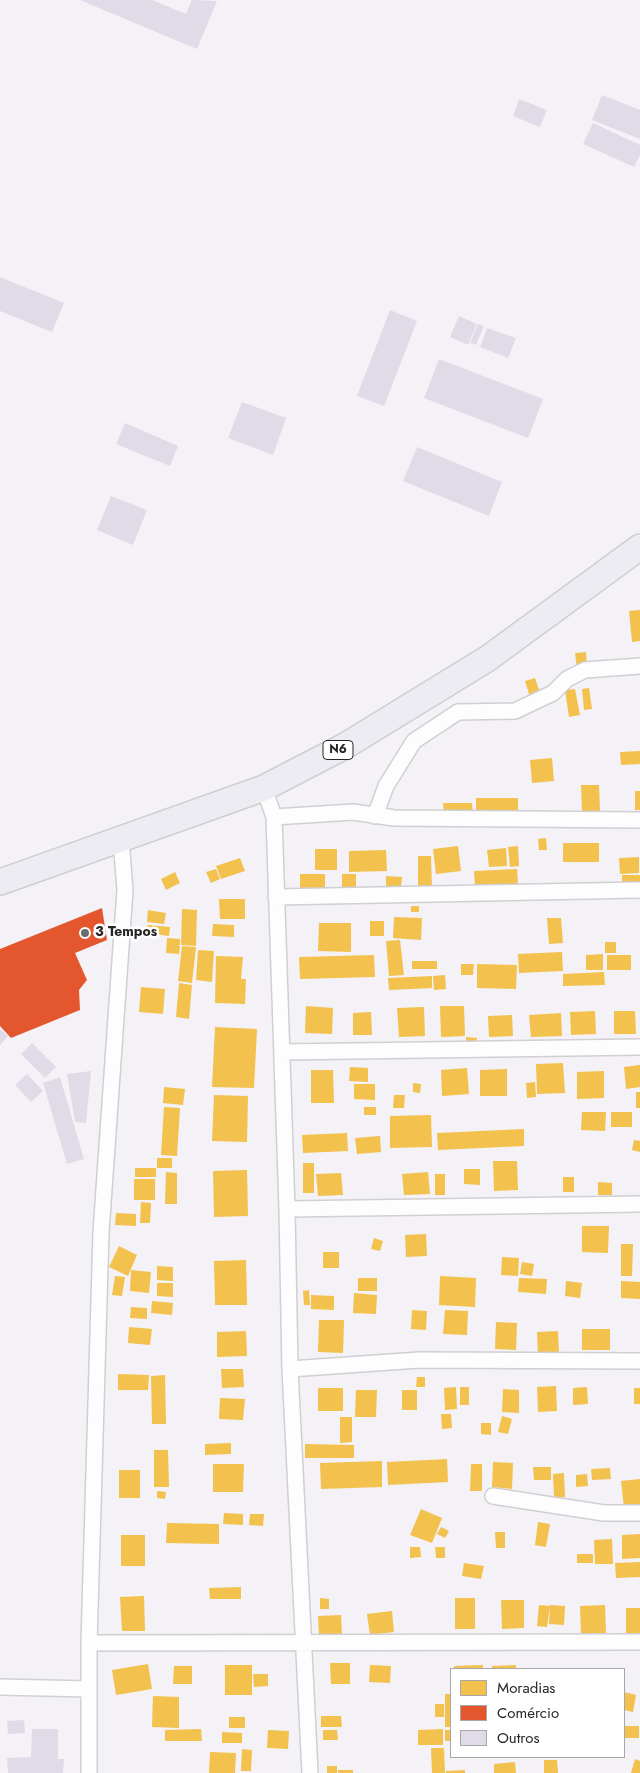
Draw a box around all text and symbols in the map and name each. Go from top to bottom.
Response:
road number: N6 [323,740,353,760]
place label: 3 Tempos [95,925,157,941]
marker: 3 Tempos [79,927,91,939]
legend [450,1668,625,1758]
text: Moradias [497,1677,555,1699]
text: Comércio [497,1702,559,1724]
text: Outros [497,1727,539,1749]

